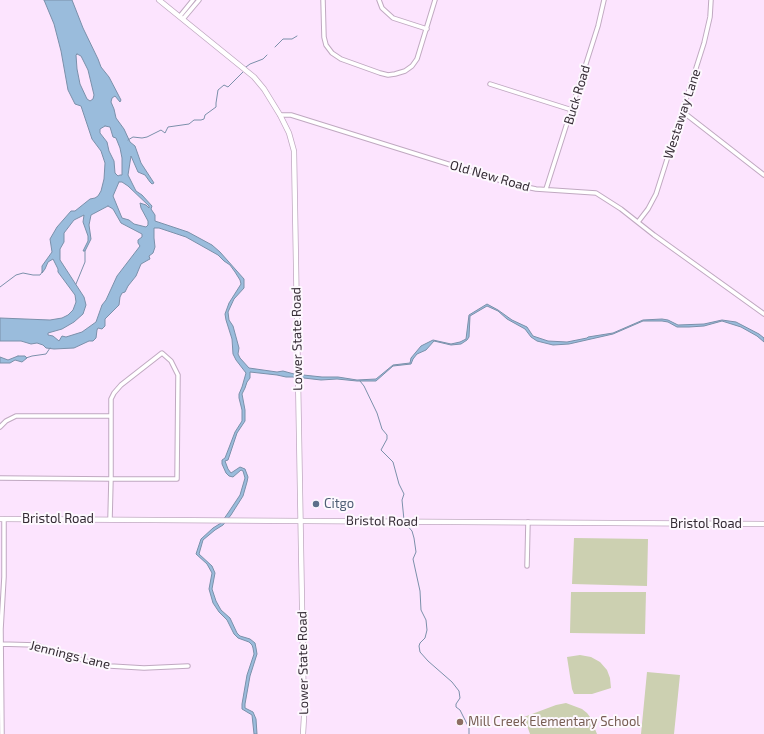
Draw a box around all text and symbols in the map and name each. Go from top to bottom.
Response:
street label: Buck Road [561,63,593,127]
street label: Westaway Lane [660,67,704,161]
street label: Old New Road [448,157,532,195]
street label: Lower State Road [288,287,306,391]
place label: Citgo [324,496,354,512]
marker: Citgo [311,499,321,509]
street label: Bristol Road [22,511,94,527]
street label: Bristol Road [346,513,418,529]
street label: Bristol Road [670,516,742,532]
street label: Lower State Road [294,611,312,715]
street label: Jennings Lane [28,637,112,673]
place label: Mill Creek Elementary School [468,714,640,730]
marker: Mill Creek Elementary School [455,717,465,727]

